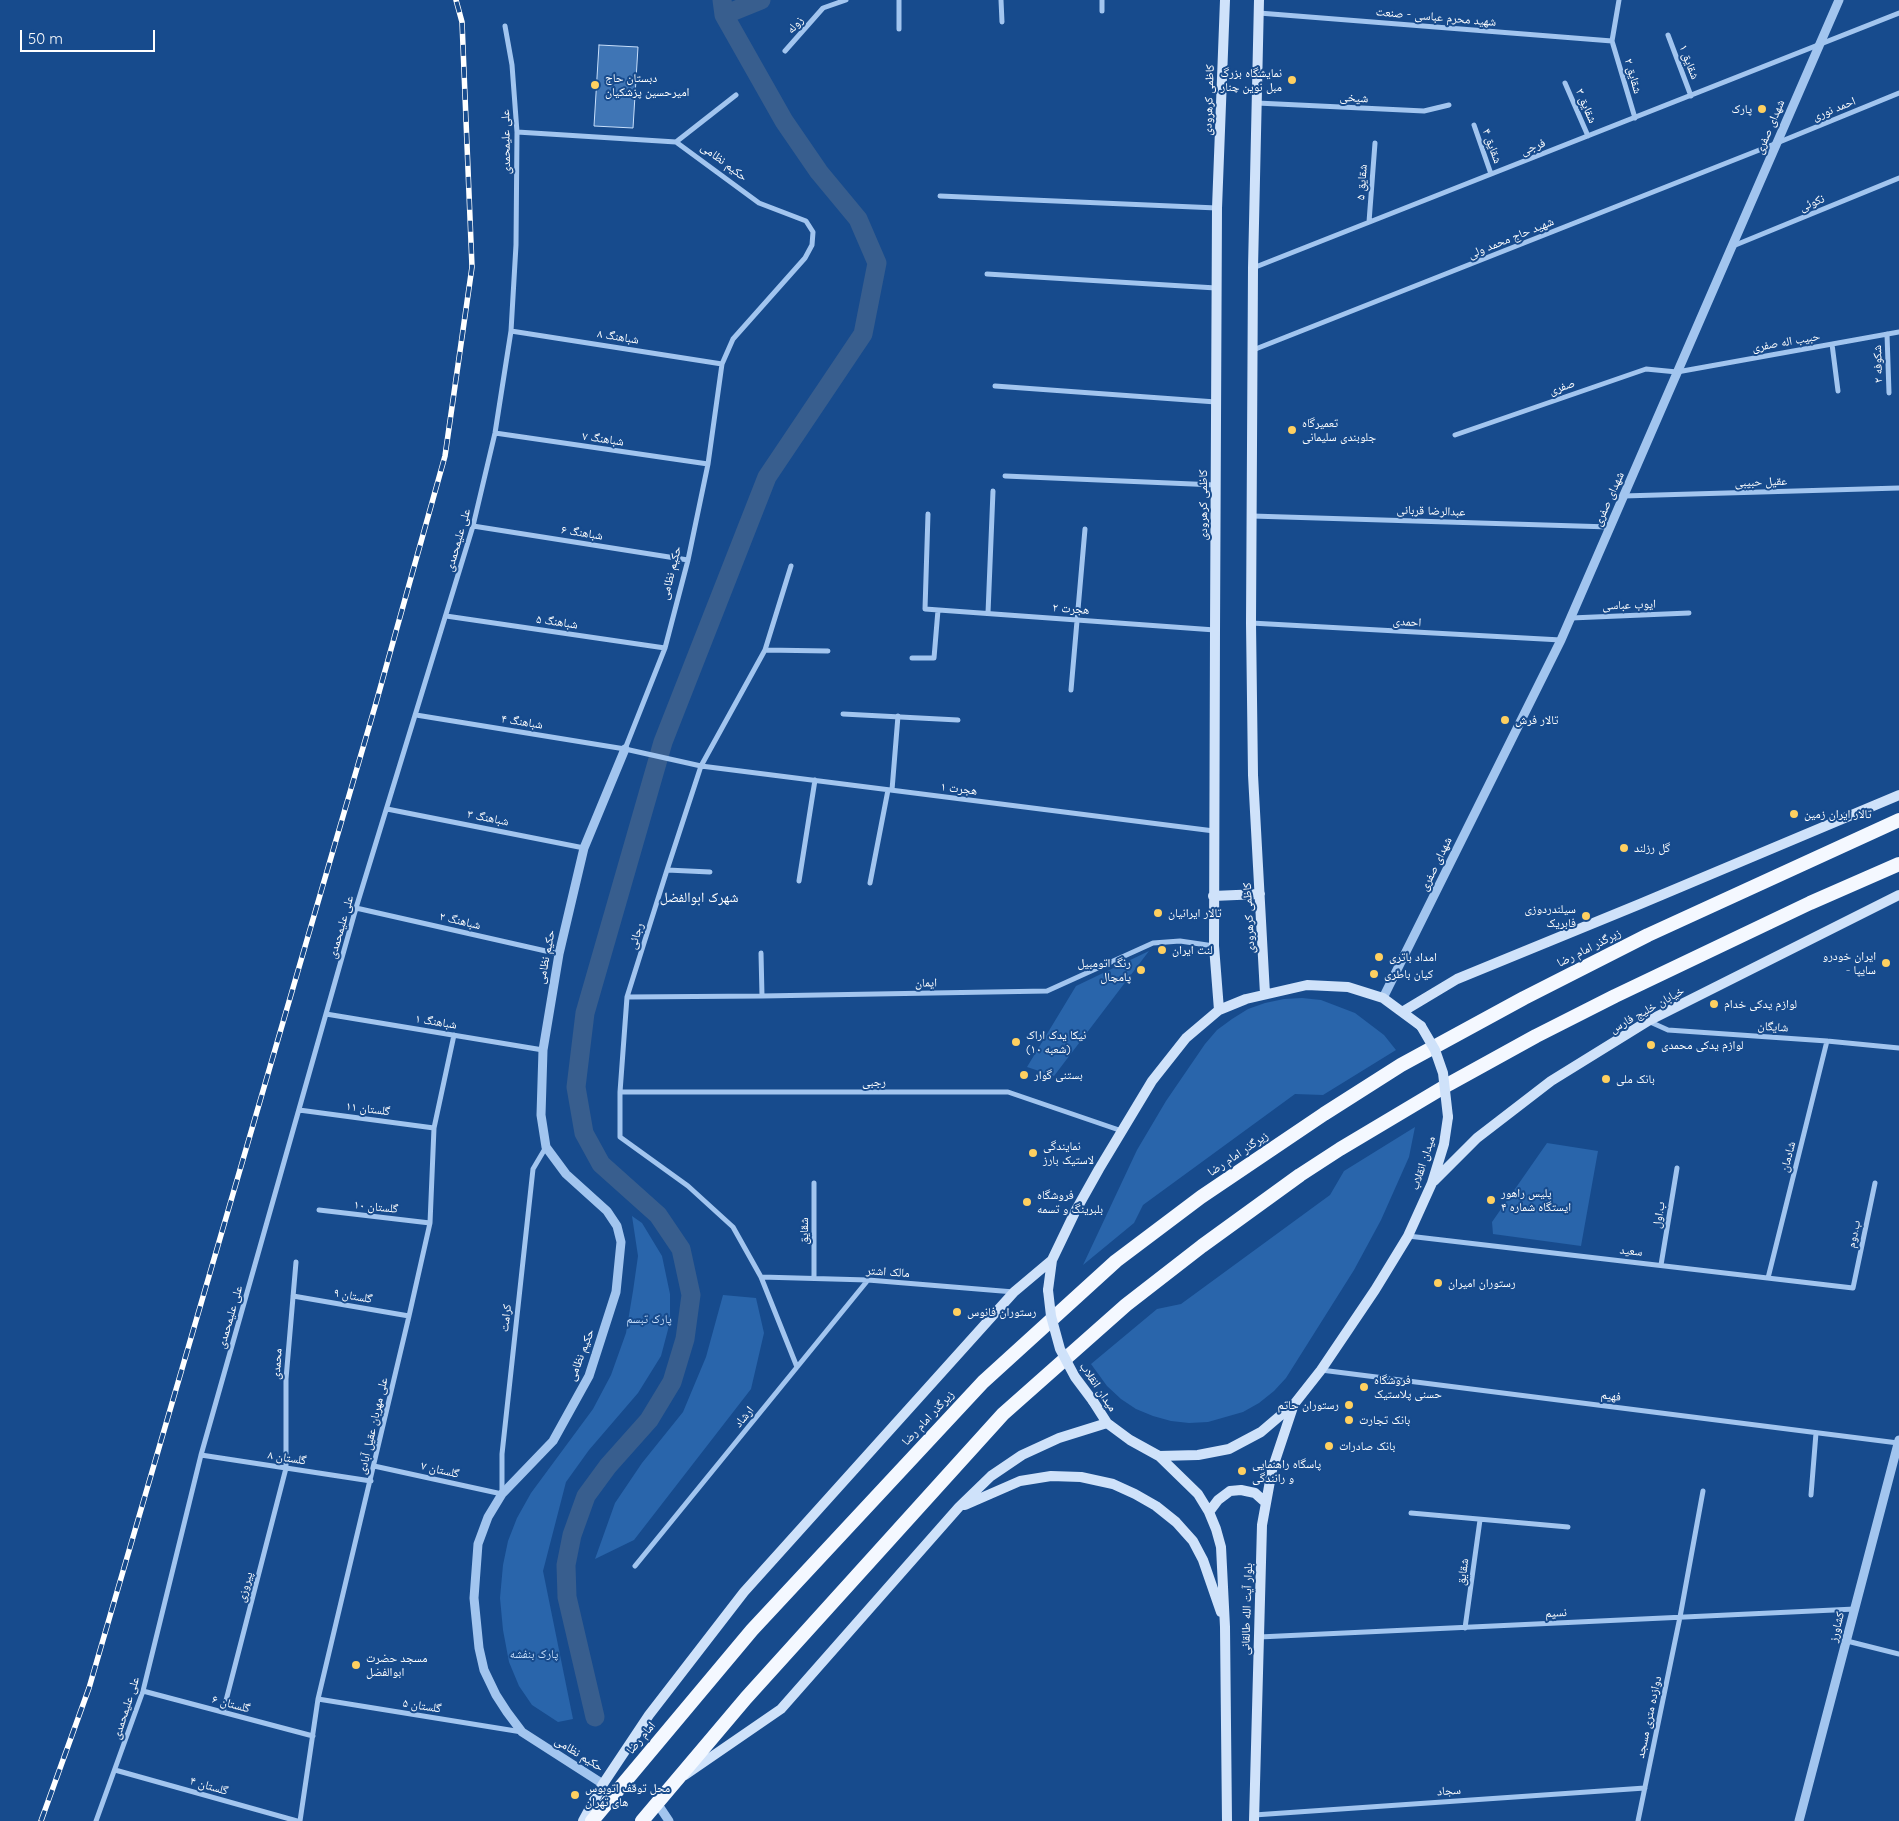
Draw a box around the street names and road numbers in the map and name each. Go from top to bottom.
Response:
street label: شهید محرم عباسی - صنعت [1375,5,1497,29]
street label: زوله [784,13,806,37]
street label: شقایق ۱ [1676,43,1702,81]
street label: شقایق ۲ [1621,57,1645,95]
street label: کاظمی کرهرودی [1201,64,1217,136]
street label: شقایق ۳ [1572,87,1600,125]
street label: شیخی [1339,90,1369,106]
street label: احمد نوری [1810,94,1858,124]
street label: شهدای صفری [1752,97,1788,157]
street label: علی علیمحمدی [498,109,514,175]
street label: شقایق ۴ [1479,127,1505,165]
street label: فرجی [1518,135,1548,159]
street label: حکیم نظامی [698,140,750,184]
street label: شقایق ۵ [1354,164,1370,200]
street label: نکوئی [1797,191,1827,215]
street label: شهید حاج محمد ولی [1466,214,1556,262]
street label: شباهنگ ۸ [596,327,640,347]
street label: حبیب اله صفری [1751,329,1821,355]
street label: شکوفه ۲ [1870,345,1886,383]
street label: صفری [1547,376,1577,398]
street label: شباهنگ ۷ [581,429,625,449]
street label: کاظمی کرهرودی [1196,469,1210,541]
street label: شهدای صفری [1591,470,1627,528]
street label: عقیل حبیبی [1734,474,1788,490]
street label: عبدالرضا قربانی [1396,503,1466,519]
street label: علی علیمحمدی [442,507,474,573]
street label: شباهنگ ۶ [560,523,604,543]
street label: حکیم نظامی [657,545,685,601]
street label: ایوب عباسی [1602,597,1656,613]
street label: هجرت ۲ [1052,601,1090,617]
street label: شباهنگ ۵ [535,612,579,632]
street label: احمدی [1392,614,1422,630]
street label: شباهنگ ۴ [500,712,544,732]
street label: هجرت ۱ [940,780,978,798]
street label: شباهنگ ۳ [466,807,510,829]
street label: شهدای صفری [1417,835,1455,893]
street label: کاظمی کرهرودی [1240,882,1258,954]
street label: علی علیمحمدی [325,894,357,960]
street label: شباهنگ ۲ [438,909,482,933]
street label: رجائی [625,921,647,951]
street label: زیرگذر امام رضا [1555,926,1623,970]
street label: حکیم نظامی [534,929,558,985]
street label: ایمان [915,976,937,990]
street label: خیابان خلیج فارس [1607,984,1687,1036]
street label: شباهنگ ۱ [414,1012,458,1032]
street label: شایگان [1757,1019,1789,1035]
street label: رجبی [862,1075,886,1089]
street label: گلستان ۱۱ [345,1099,391,1119]
street label: زیرگذر امام رضا [1205,1129,1271,1179]
street label: میدان انقلاب [1407,1134,1439,1192]
street label: شادمان [1777,1140,1799,1174]
street label: گلستان ۱۰ [353,1198,399,1216]
street label: ب.اول [1650,1200,1668,1230]
street label: شقایق [797,1217,811,1245]
street label: ب.دوم [1844,1219,1864,1249]
street label: سعید [1619,1243,1643,1259]
street label: مالک اشتر [866,1263,910,1281]
street label: علی علیمحمدی [214,1284,246,1350]
street label: گلستان ۹ [333,1286,373,1306]
street label: کرامت [497,1303,515,1333]
street label: حکیم نظامی [564,1327,598,1383]
street label: محمدی [269,1348,285,1380]
street label: میدان انقلاب [1076,1360,1120,1414]
street label: علی مهربان عقیل آبادی [355,1376,391,1476]
street label: زیرگذر امام رضا [899,1388,957,1448]
street label: فهیم [1600,1388,1622,1404]
street label: ارشاد [731,1403,757,1431]
street label: گلستان ۸ [267,1448,307,1468]
street label: گلستان ۷ [419,1459,461,1481]
street label: شقایق [1454,1557,1472,1587]
street label: بلوار آیت الله طالقانی [1238,1563,1256,1655]
street label: پیروزی [234,1570,256,1604]
street label: نسیم [1545,1605,1567,1621]
street label: کشاورز [1826,1610,1848,1644]
street label: علی علیمحمدی [109,1675,143,1741]
street label: دوازده متری مسجد [1633,1675,1665,1759]
street label: گلستان ۶ [210,1692,252,1716]
street label: گلستان ۵ [402,1696,442,1716]
street label: امام رضا [623,1719,659,1757]
street label: حکیم نظامی [552,1733,606,1775]
street label: گلستان ۴ [188,1774,230,1798]
street label: سجاد [1437,1783,1461,1799]

